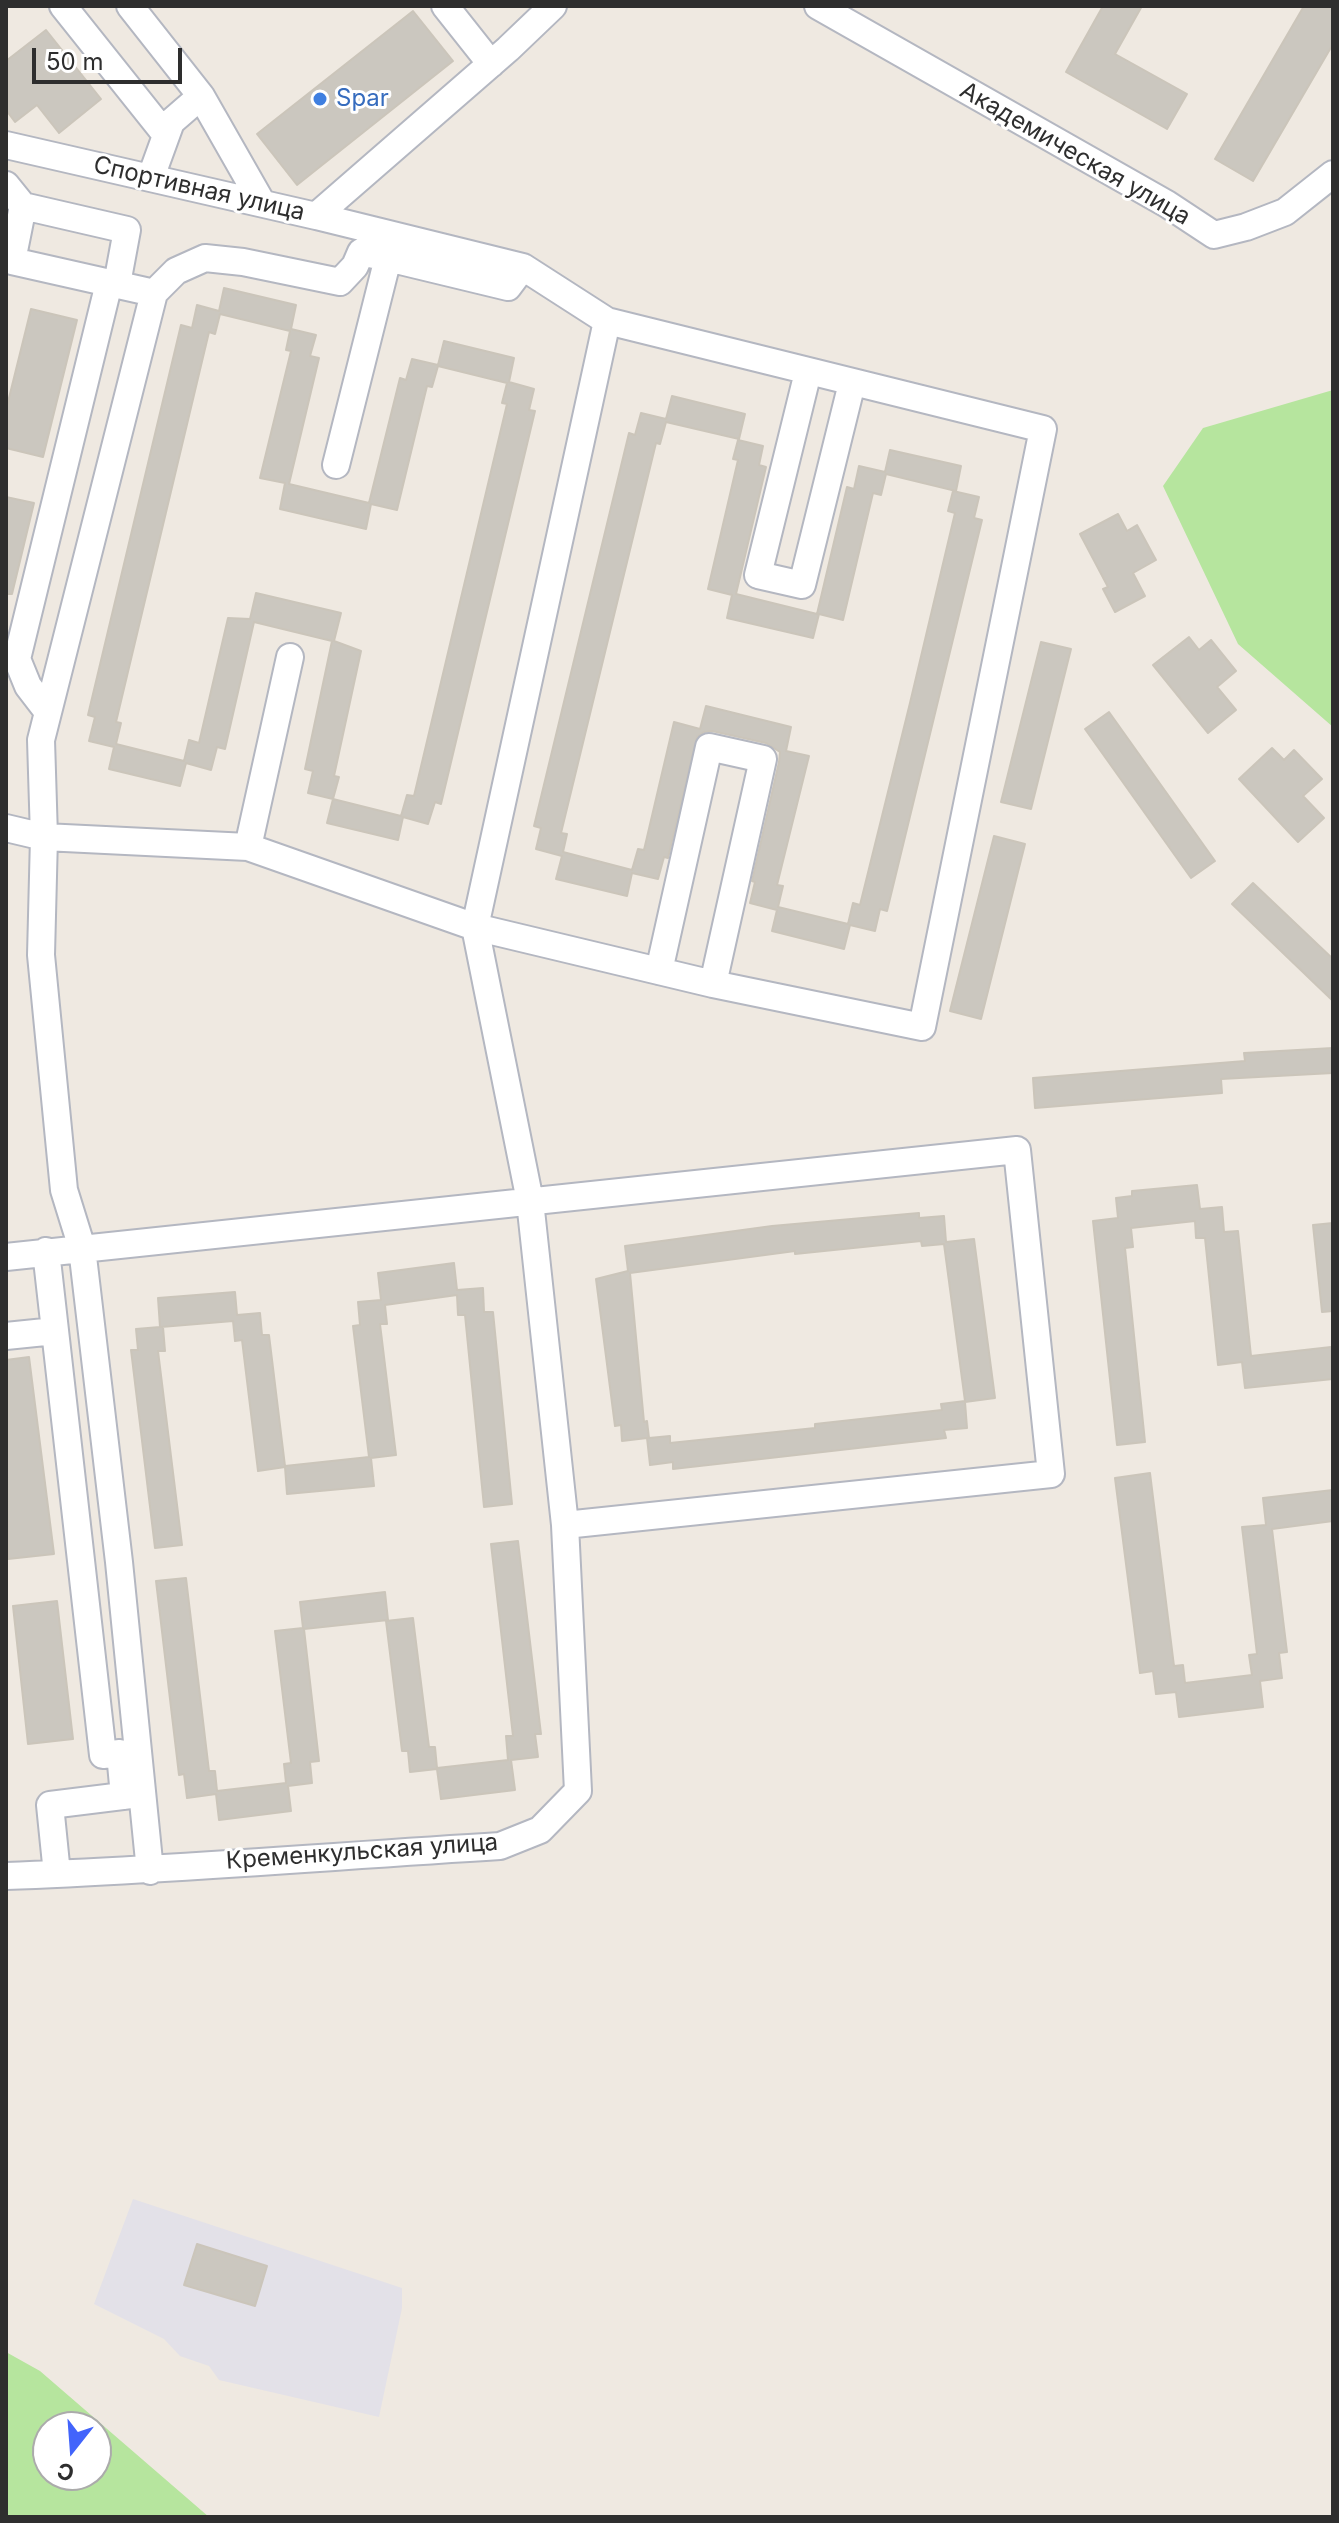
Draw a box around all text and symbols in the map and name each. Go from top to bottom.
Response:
scale bar [36,32,186,82]
text: 50 m [46,47,104,76]
street label: Академическая улица [955,76,1195,232]
place label: Spar [336,85,389,113]
marker: Spar [311,90,329,108]
street label: Спортивная улица [91,151,307,227]
street label: Кременкульская улица [225,1828,499,1876]
north arrow [32,2411,112,2491]
text: С [54,2457,77,2487]

